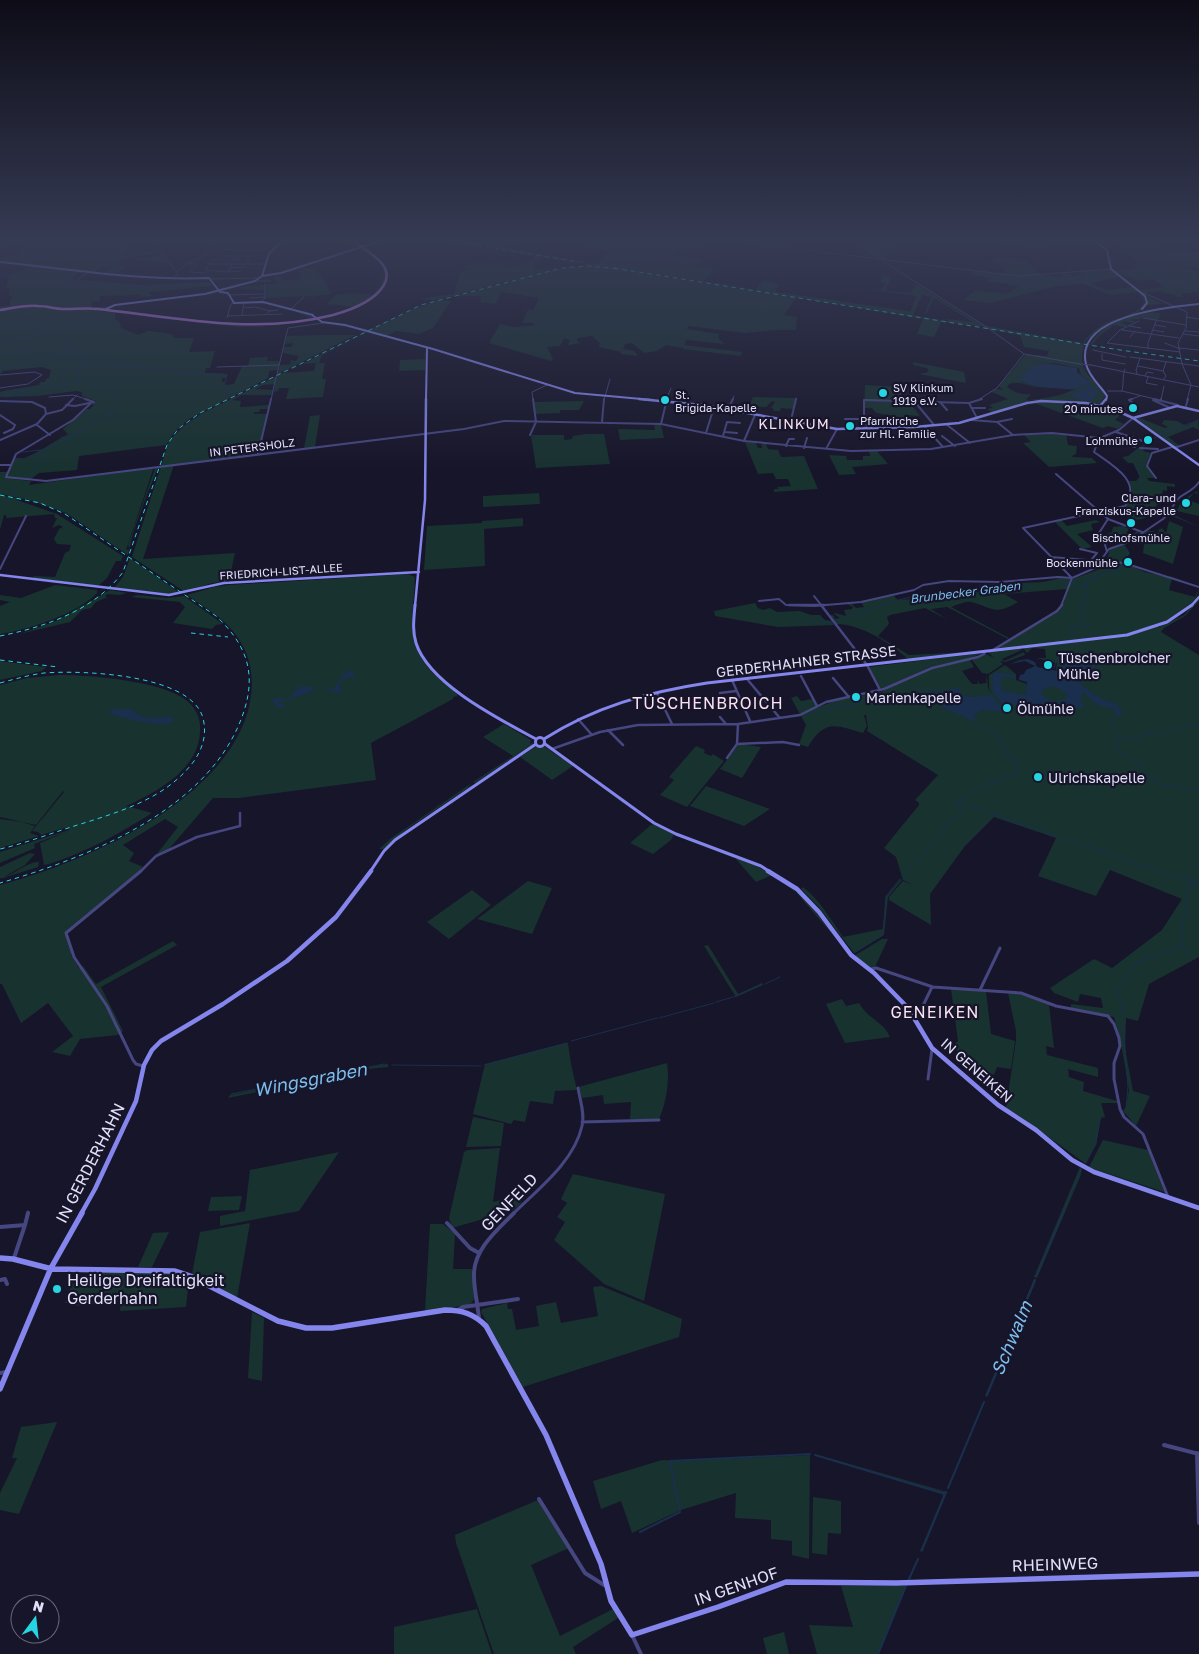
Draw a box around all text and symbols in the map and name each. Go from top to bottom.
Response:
place label: SV Klinkum 1919 e.V. [893,381,953,407]
marker: SV Klinkum 1919 e.V. [877,387,889,399]
place label: St. Brigida-Kapelle [675,388,757,414]
marker: St. Brigida-Kapelle [659,394,671,406]
place label: 20 minutes [1064,402,1123,415]
marker: 20 minutes [1127,402,1139,414]
place label: Pfarrkirche zur Hl. Familie [860,414,936,440]
district label: KLINKUM [758,415,830,432]
marker: Pfarrkirche zur Hl. Familie [844,420,856,432]
place label: Lohmühle [1086,434,1138,447]
marker: Lohmühle [1142,434,1154,446]
street label: IN PETERSHOLZ [208,435,296,459]
place label: Clara- und Franziskus-Kapelle [1075,491,1176,517]
marker: Clara- und Franziskus-Kapelle [1180,497,1192,509]
marker: Bischofsmühle [1125,517,1137,529]
place label: Bischofsmühle [1092,531,1170,544]
place label: Bockenmühle [1046,556,1118,569]
marker: Bockenmühle [1122,556,1134,568]
street label: FRIEDRICH-LIST-ALLEE [219,560,343,582]
water label: Brunbecker Graben [909,578,1022,606]
street label: GERDERHAHNER STRASSE [715,642,897,680]
place label: Tüschenbroicher Mühle [1058,649,1171,682]
marker: Tüschenbroicher Mühle [1042,659,1054,671]
place label: Marienkapelle [866,689,961,706]
marker: Marienkapelle [850,691,862,703]
district label: TÜSCHENBROICH [632,693,784,713]
place label: Ölmühle [1017,700,1074,717]
marker: Ölmühle [1001,702,1013,714]
place label: Ulrichskapelle [1048,769,1145,786]
marker: Ulrichskapelle [1032,771,1044,783]
district label: GENEIKEN [891,1002,979,1022]
street label: IN GENEIKEN [938,1034,1016,1106]
water label: Wingsgraben [252,1057,369,1101]
street label: IN GERDERHAHN [51,1100,129,1226]
street label: GENFELD [477,1169,541,1235]
place label: Heilige Dreifaltigkeit Gerderhahn [67,1270,225,1308]
marker: Heilige Dreifaltigkeit Gerderhahn [51,1283,63,1295]
water label: Schwalm [986,1297,1037,1378]
street label: RHEINWEG [1012,1552,1098,1576]
street label: IN GENHOF [691,1562,781,1610]
north arrow [10,1594,60,1644]
text: N [31,1596,46,1616]

